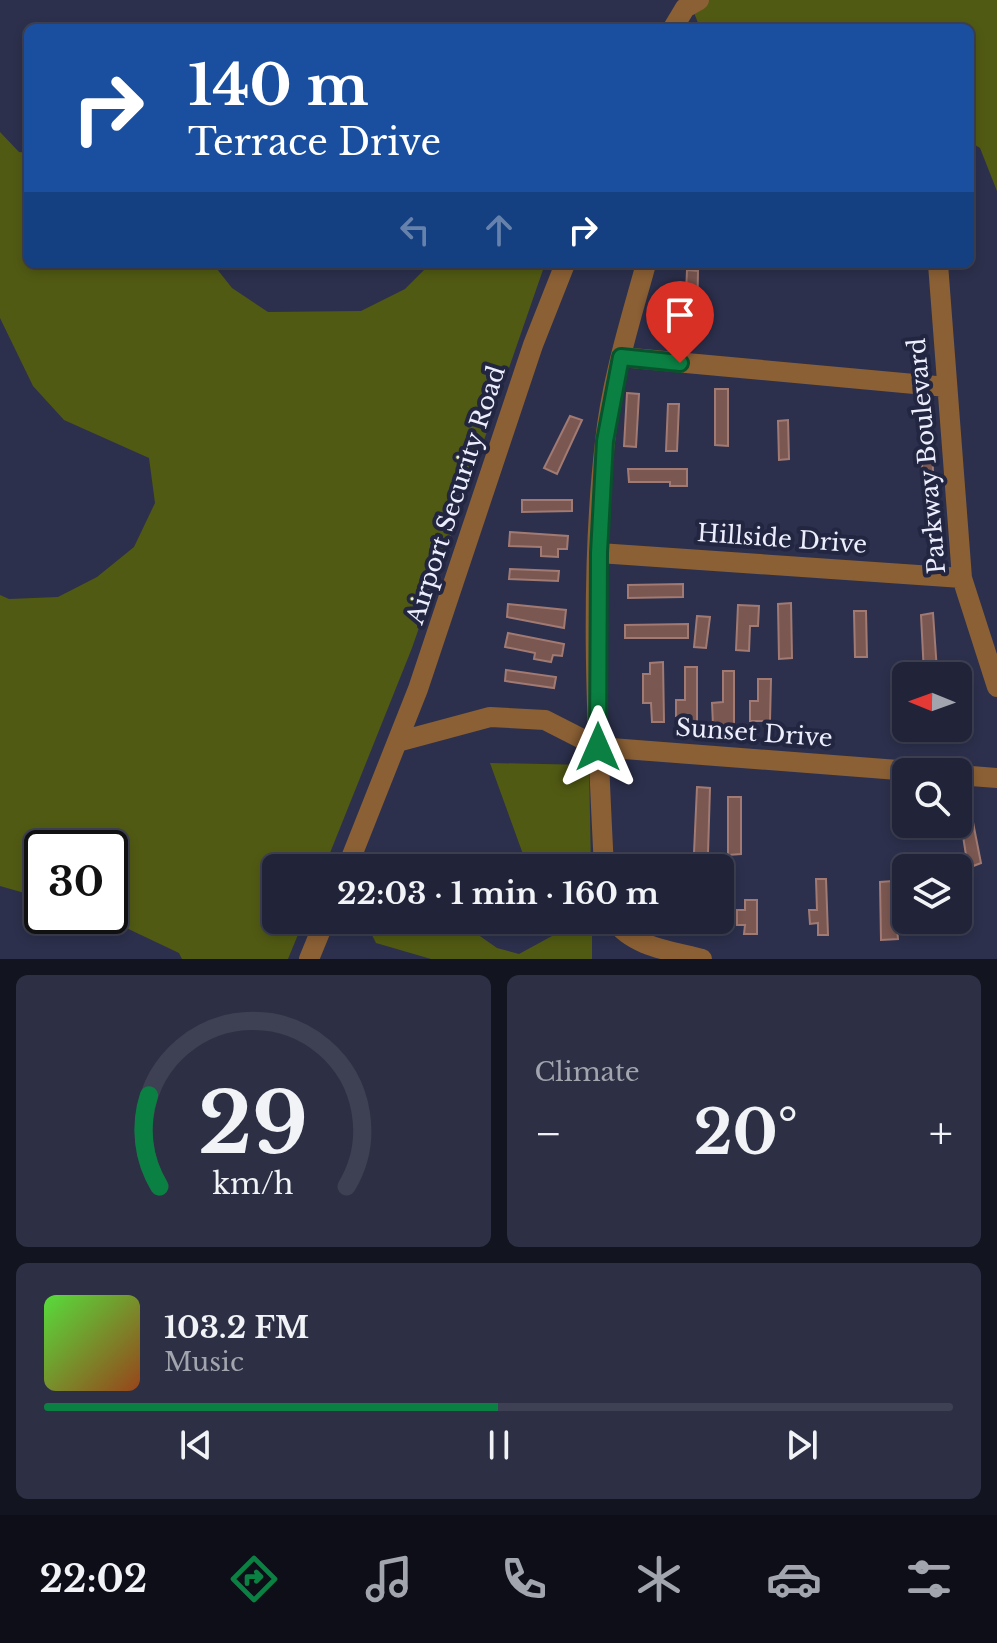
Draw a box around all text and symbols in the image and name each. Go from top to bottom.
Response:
text: 140 m [188,51,369,120]
icon: right [56,56,160,160]
text: Terrace Drive [188,120,441,165]
icon: left [393,208,437,252]
icon: ahead [477,208,521,252]
icon: right [561,208,605,252]
pin [646,281,714,363]
icon: arrive [658,293,702,337]
street label: Parkway Boulevard [902,337,951,575]
street label: Airport Security Road [400,362,511,629]
street label: Hillside Drive [696,518,868,559]
north arrow [892,662,972,742]
map controls [892,662,972,934]
position arrow [556,705,640,789]
street label: Sunset Drive [675,713,834,752]
button: search [892,758,972,838]
speed limit sign: 30 [24,830,128,934]
button: layers [892,854,972,934]
text: 22:03 · 1 min · 160 m [337,875,659,912]
text: Climate [535,1056,640,1088]
text: 29 [198,1072,308,1175]
text: 20° [693,1096,798,1170]
text: − [535,1106,562,1161]
text: + [929,1106,953,1161]
text: km/h [213,1166,294,1202]
text: 103.2 FM [164,1309,309,1346]
text: Music [164,1346,244,1378]
icon: previous [174,1423,218,1467]
icon: pause [477,1423,521,1467]
icon: next [780,1423,824,1467]
icon: directions [226,1551,282,1607]
icon: music [361,1551,417,1607]
icon: phone [496,1551,552,1607]
icon: climate [631,1551,687,1607]
icon: car [766,1551,822,1607]
icon: filters [901,1551,957,1607]
text: 22:02 [40,1557,147,1602]

